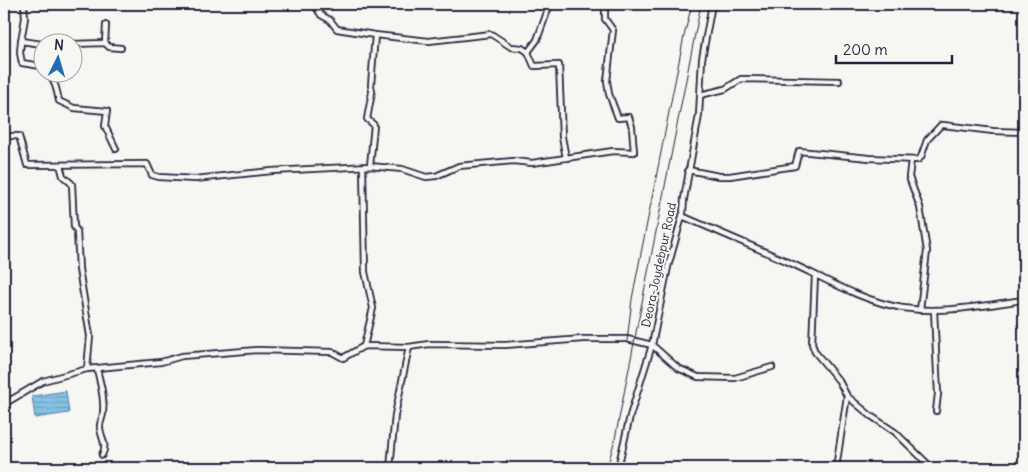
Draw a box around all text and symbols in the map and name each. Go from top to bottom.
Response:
north arrow [32,32,82,82]
scale bar [836,32,952,64]
text: N [54,36,65,54]
text: 200 m [843,40,888,59]
street label: Deora-Joydebpur Road [638,201,679,329]

